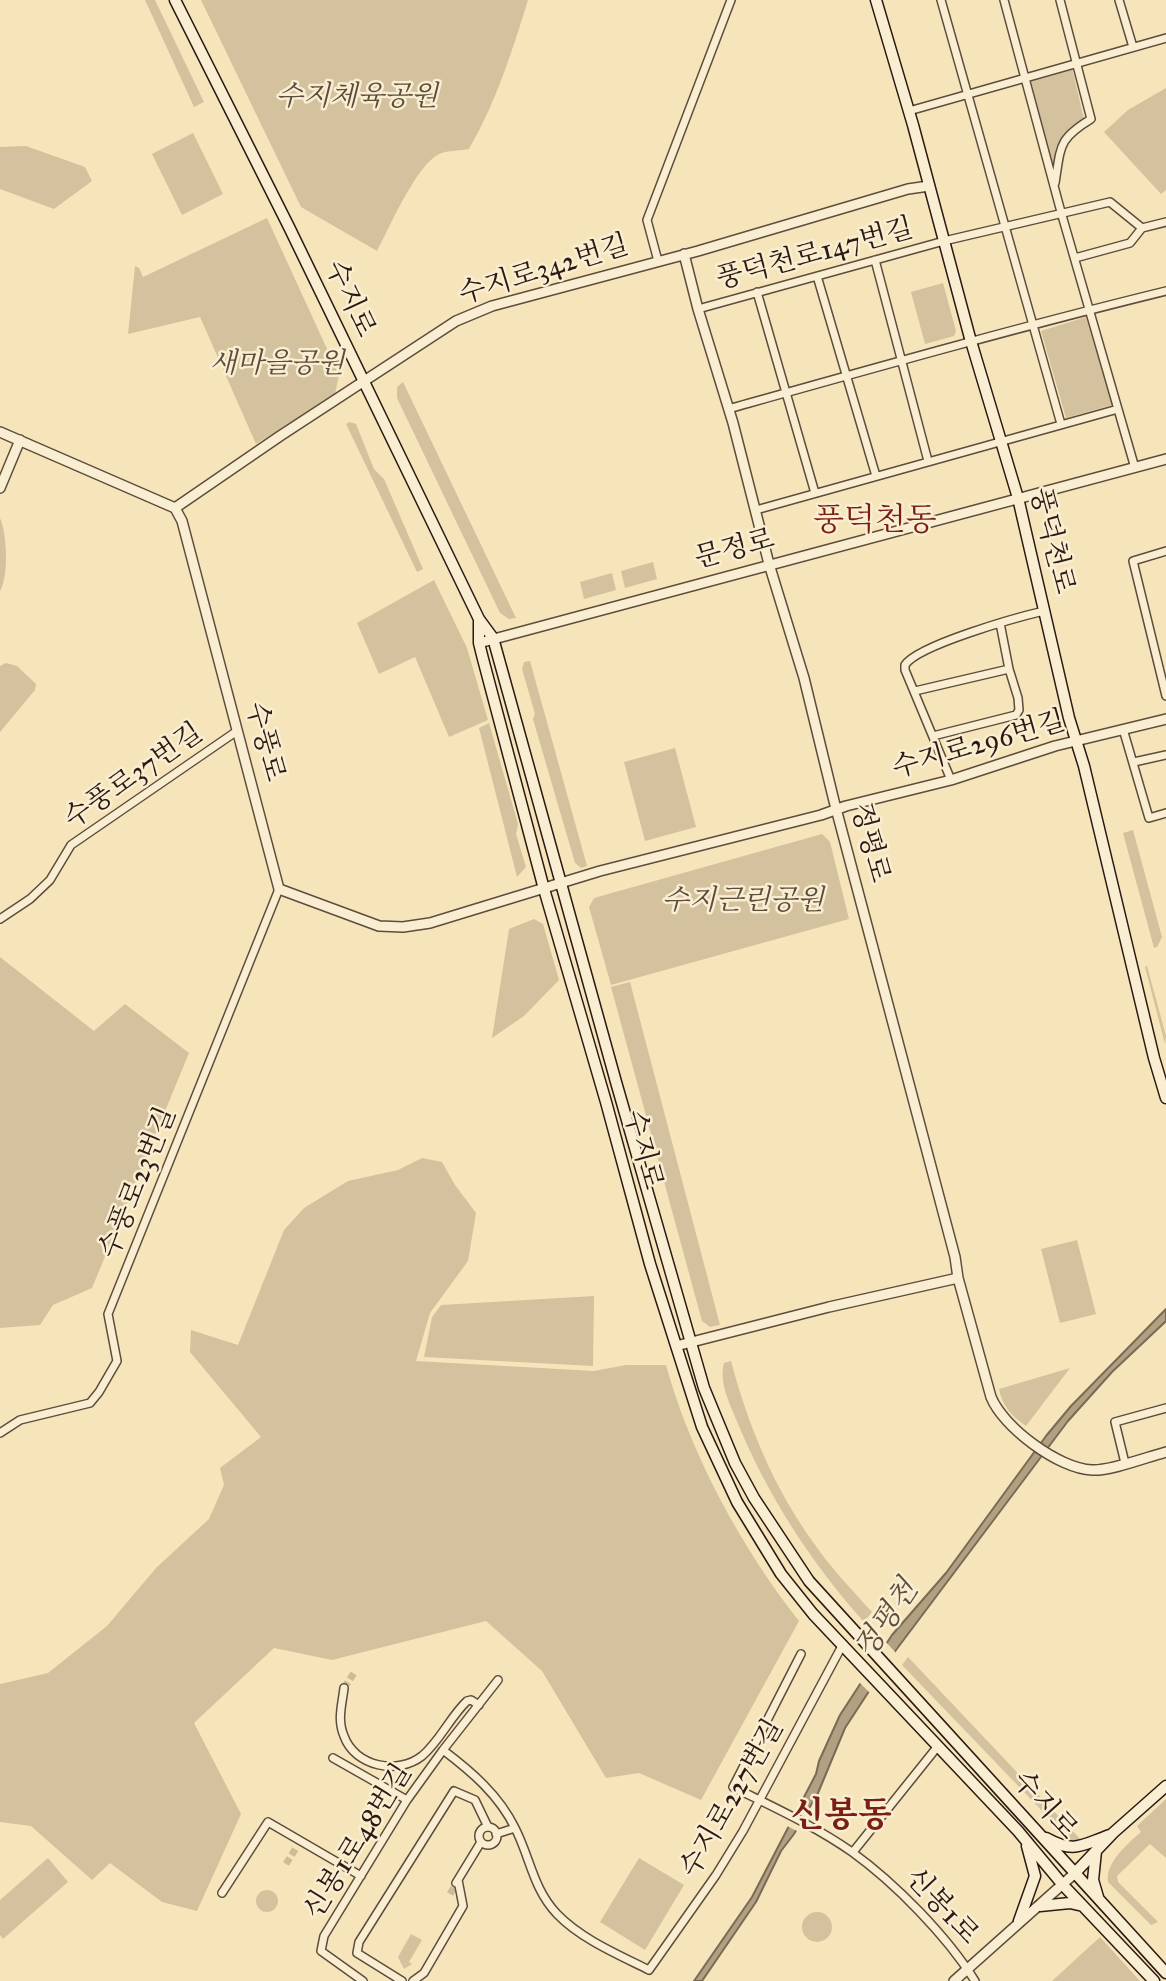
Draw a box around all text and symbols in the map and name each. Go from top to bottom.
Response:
park label: 수지체육공원 [276,81,438,115]
street label: 풍덕천로147번길 [713,213,917,297]
street label: 수지로342번길 [455,229,633,313]
street label: 수지로 [317,255,381,343]
park label: 새마을공원 [209,348,345,382]
street label: 풍덕천로 [1022,484,1080,598]
district label: 풍덕천동 [813,503,937,541]
street label: 문정로 [691,523,779,577]
street label: 수풍로 [237,698,291,786]
street label: 수지로296번길 [889,705,1069,787]
street label: 수풍로37번길 [58,717,210,837]
street label: 정평로 [842,799,896,887]
park label: 수지근린공원 [662,885,824,919]
street label: 수풍로23번길 [93,1102,185,1264]
street label: 수지로 [615,1106,669,1194]
water label: 정평천 [849,1574,927,1666]
street label: 수지로227번길 [674,1714,792,1884]
street label: 신봉1로48번길 [298,1758,420,1926]
street label: 수지로 [1004,1765,1084,1847]
district label: 신봉동 [790,1796,892,1838]
street label: 신봉1로 [897,1862,985,1952]

